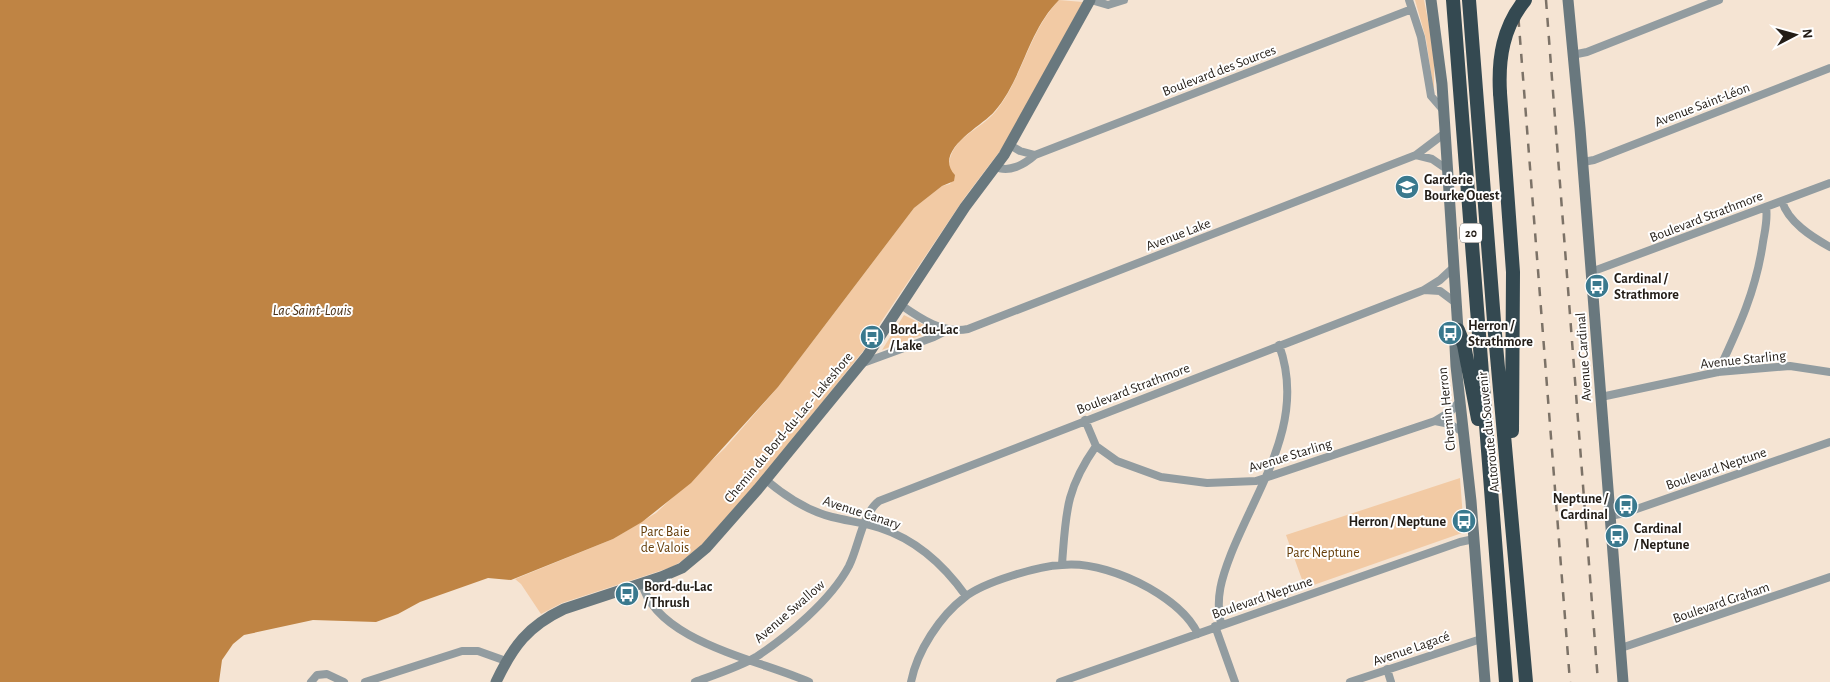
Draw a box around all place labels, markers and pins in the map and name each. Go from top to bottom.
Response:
place label: Garderie Bourke Ouest [1424,173,1500,203]
school or university icon: Garderie Bourke Ouest [1394,174,1420,200]
place label: Cardinal / Strathmore [1614,272,1679,302]
bus stop icon: Cardinal / Strathmore [1584,273,1610,299]
place label: Herron / Strathmore [1468,319,1533,349]
bus stop icon: Herron / Strathmore [1437,320,1463,346]
place label: Bord-du-Lac / Lake [889,323,959,353]
bus stop icon: Bord-du-Lac / Lake [859,324,885,350]
place label: Neptune / Cardinal [1553,492,1609,522]
bus stop icon: Neptune / Cardinal [1613,493,1639,519]
bus stop icon: Herron / Neptune [1451,508,1477,534]
place label: Herron / Neptune [1348,515,1446,529]
place label: Cardinal / Neptune [1633,522,1690,552]
bus stop icon: Cardinal / Neptune [1604,523,1630,549]
place label: Bord-du-Lac / Thrush [643,580,713,610]
bus stop icon: Bord-du-Lac / Thrush [614,581,640,607]

